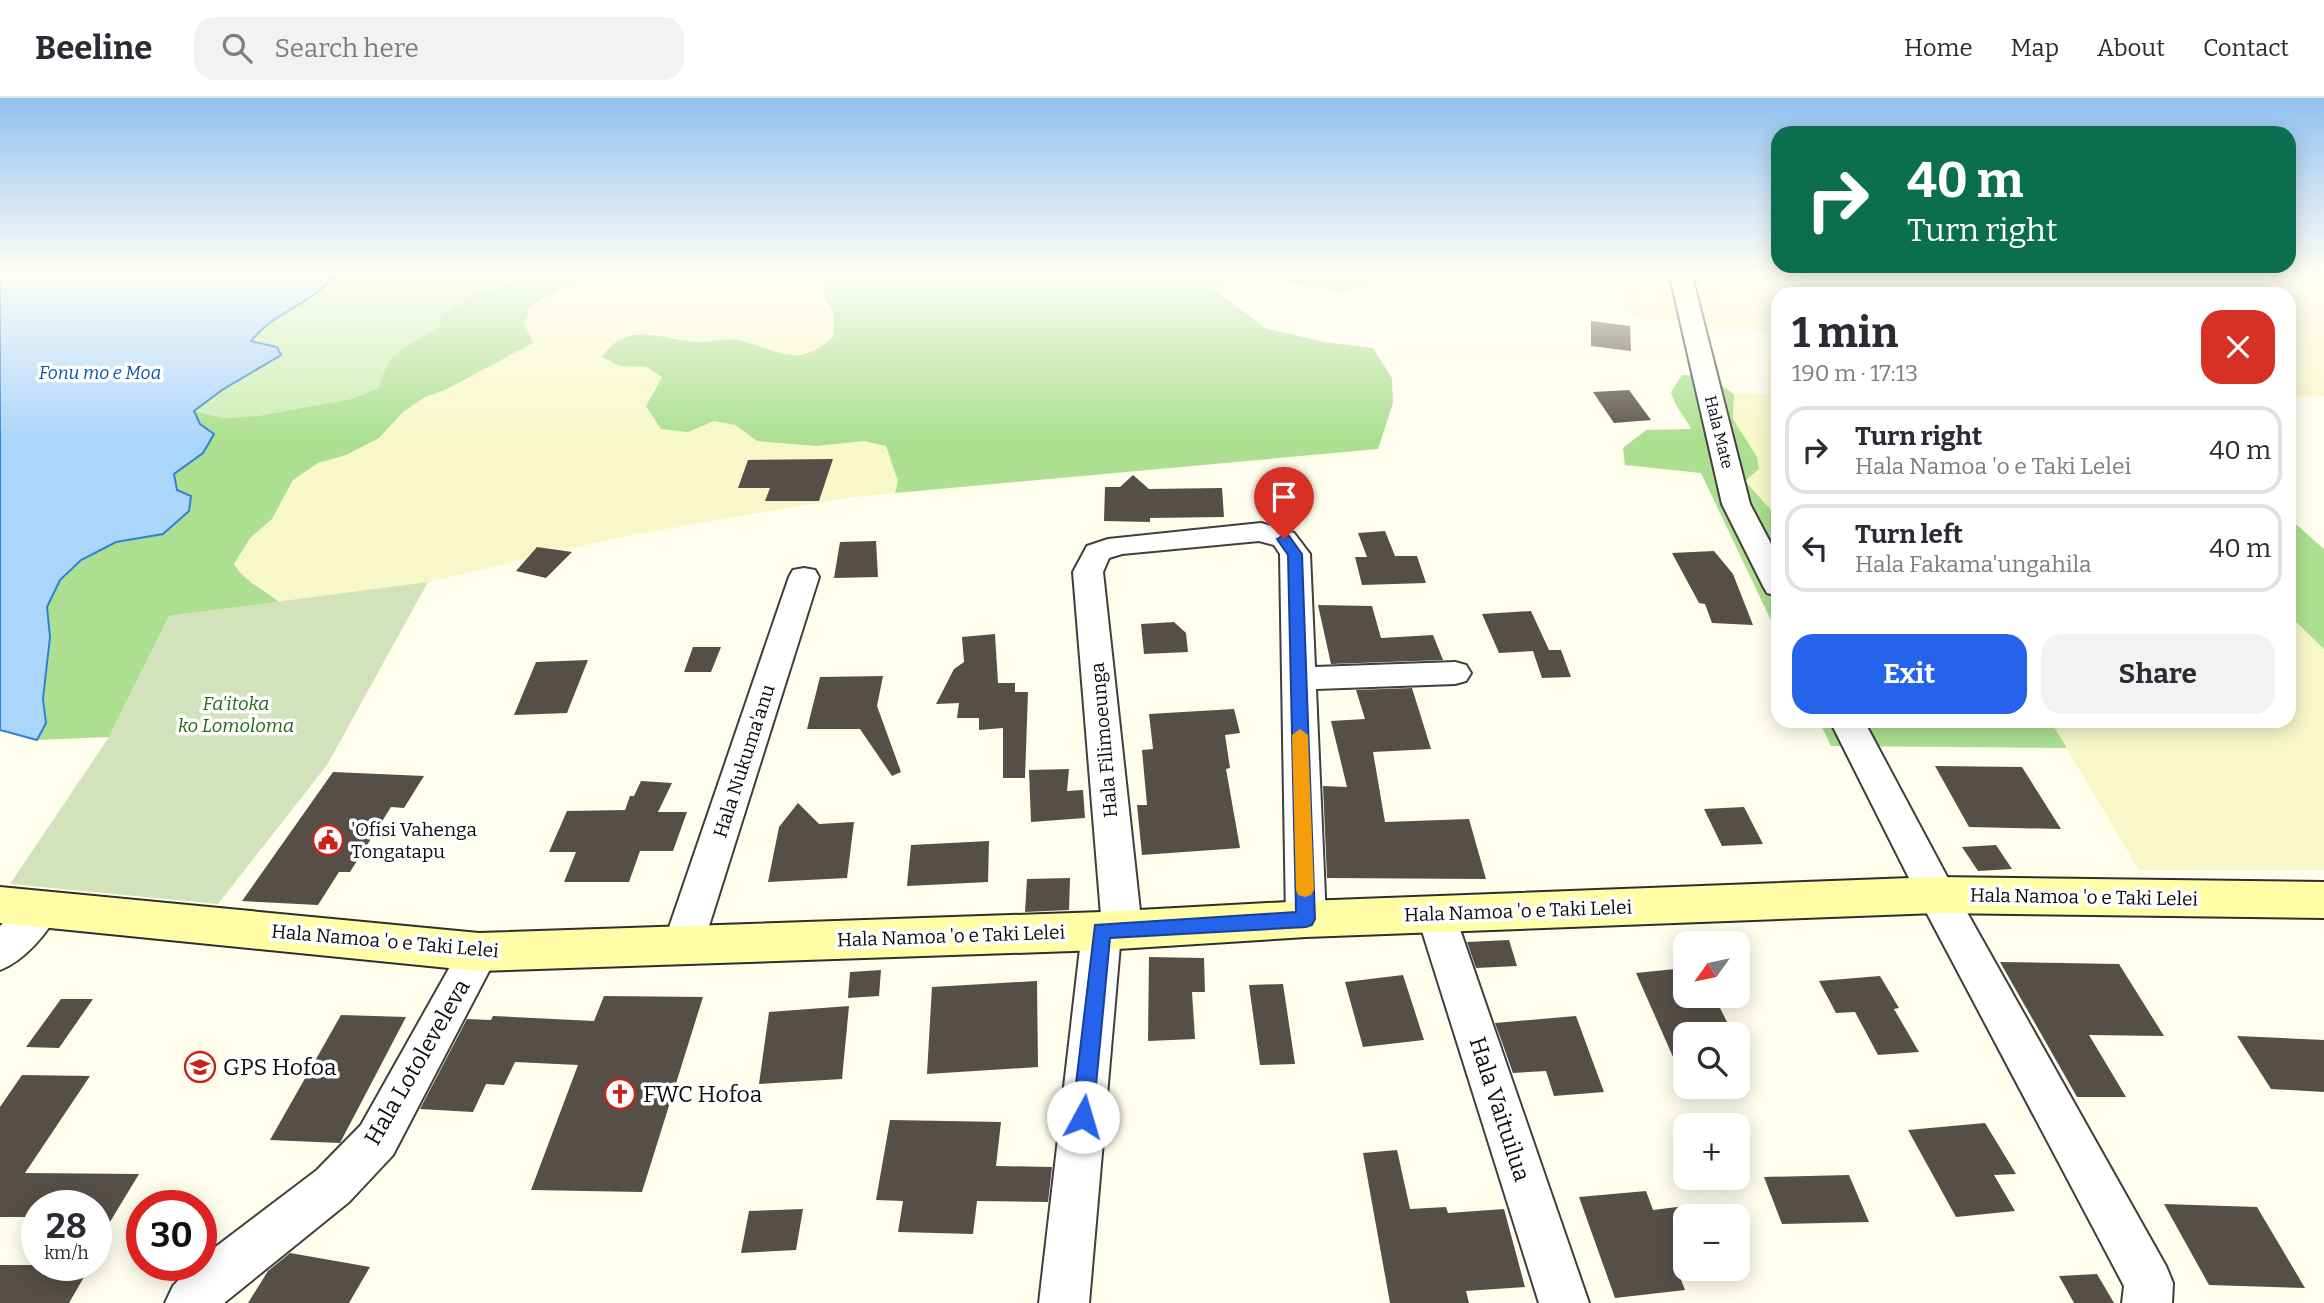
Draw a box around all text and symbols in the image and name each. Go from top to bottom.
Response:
search box [194,17,684,80]
text: Beeline [35,28,152,68]
icon: search [218,29,256,67]
text: Search here [274,33,419,64]
text: Home [1904,34,1973,62]
text: Map [2011,34,2059,62]
text: About [2097,34,2165,62]
text: Contact [2203,34,2289,62]
text: 40 m [1907,151,2024,210]
icon: right [1792,154,1883,245]
text: Turn right [1907,211,2058,249]
text: 1 min [1792,308,1898,358]
button: close [2201,310,2275,384]
text: 190 m · 17:13 [1792,359,1918,387]
water label: Fonu mo e Moa [39,362,161,384]
street label: Hala Mate [1701,393,1737,471]
text: Turn right [1855,421,1982,452]
icon: right [1796,431,1834,469]
text: 40 m [2209,435,2271,466]
text: Hala Namoa 'o e Taki Lelei [1855,452,2131,480]
pin [1254,467,1314,539]
icon: arrive [1265,478,1303,516]
text: Turn left [1855,519,1963,550]
icon: left [1796,529,1834,567]
text: 40 m [2209,533,2271,564]
text: Hala Fakama'ungahila [1855,550,2092,578]
button: Exit [1792,634,2027,714]
button: Share [2041,634,2275,714]
street label: Hala Filimoeunga [1086,661,1122,819]
street label: Hala Nukuma'anu [708,681,780,840]
park label: Fa'itoka ko Lomoloma [178,692,294,737]
place label: 'Ofisi Vahenga Tongatapu [351,818,477,863]
public building icon: 'Ofisi Vahenga Tongatapu [311,823,345,857]
street label: Hala Namoa 'o e Taki Lelei [1970,884,2199,910]
street label: Hala Namoa 'o e Taki Lelei [1404,896,1633,926]
street label: Hala Namoa 'o e Taki Lelei [270,920,500,962]
street label: Hala Namoa 'o e Taki Lelei [837,921,1066,951]
north arrow [1673,931,1750,1008]
map controls [1673,931,1750,1281]
street label: Hala Lotoleveleva [358,974,476,1150]
button: search [1673,1022,1750,1099]
street label: Hala Vaituilua [1463,1033,1537,1185]
school or university icon: GPS Hofoa [183,1050,217,1084]
place label: GPS Hofoa [223,1053,337,1081]
church icon: FWC Hofoa [603,1077,637,1111]
place label: FWC Hofoa [643,1080,763,1108]
position arrow [1046,1080,1120,1154]
button: + [1673,1113,1750,1190]
speed limit sign: 30 [126,1190,217,1281]
button: − [1673,1204,1750,1281]
text: 28 [46,1205,87,1247]
text: km/h [44,1242,89,1264]

